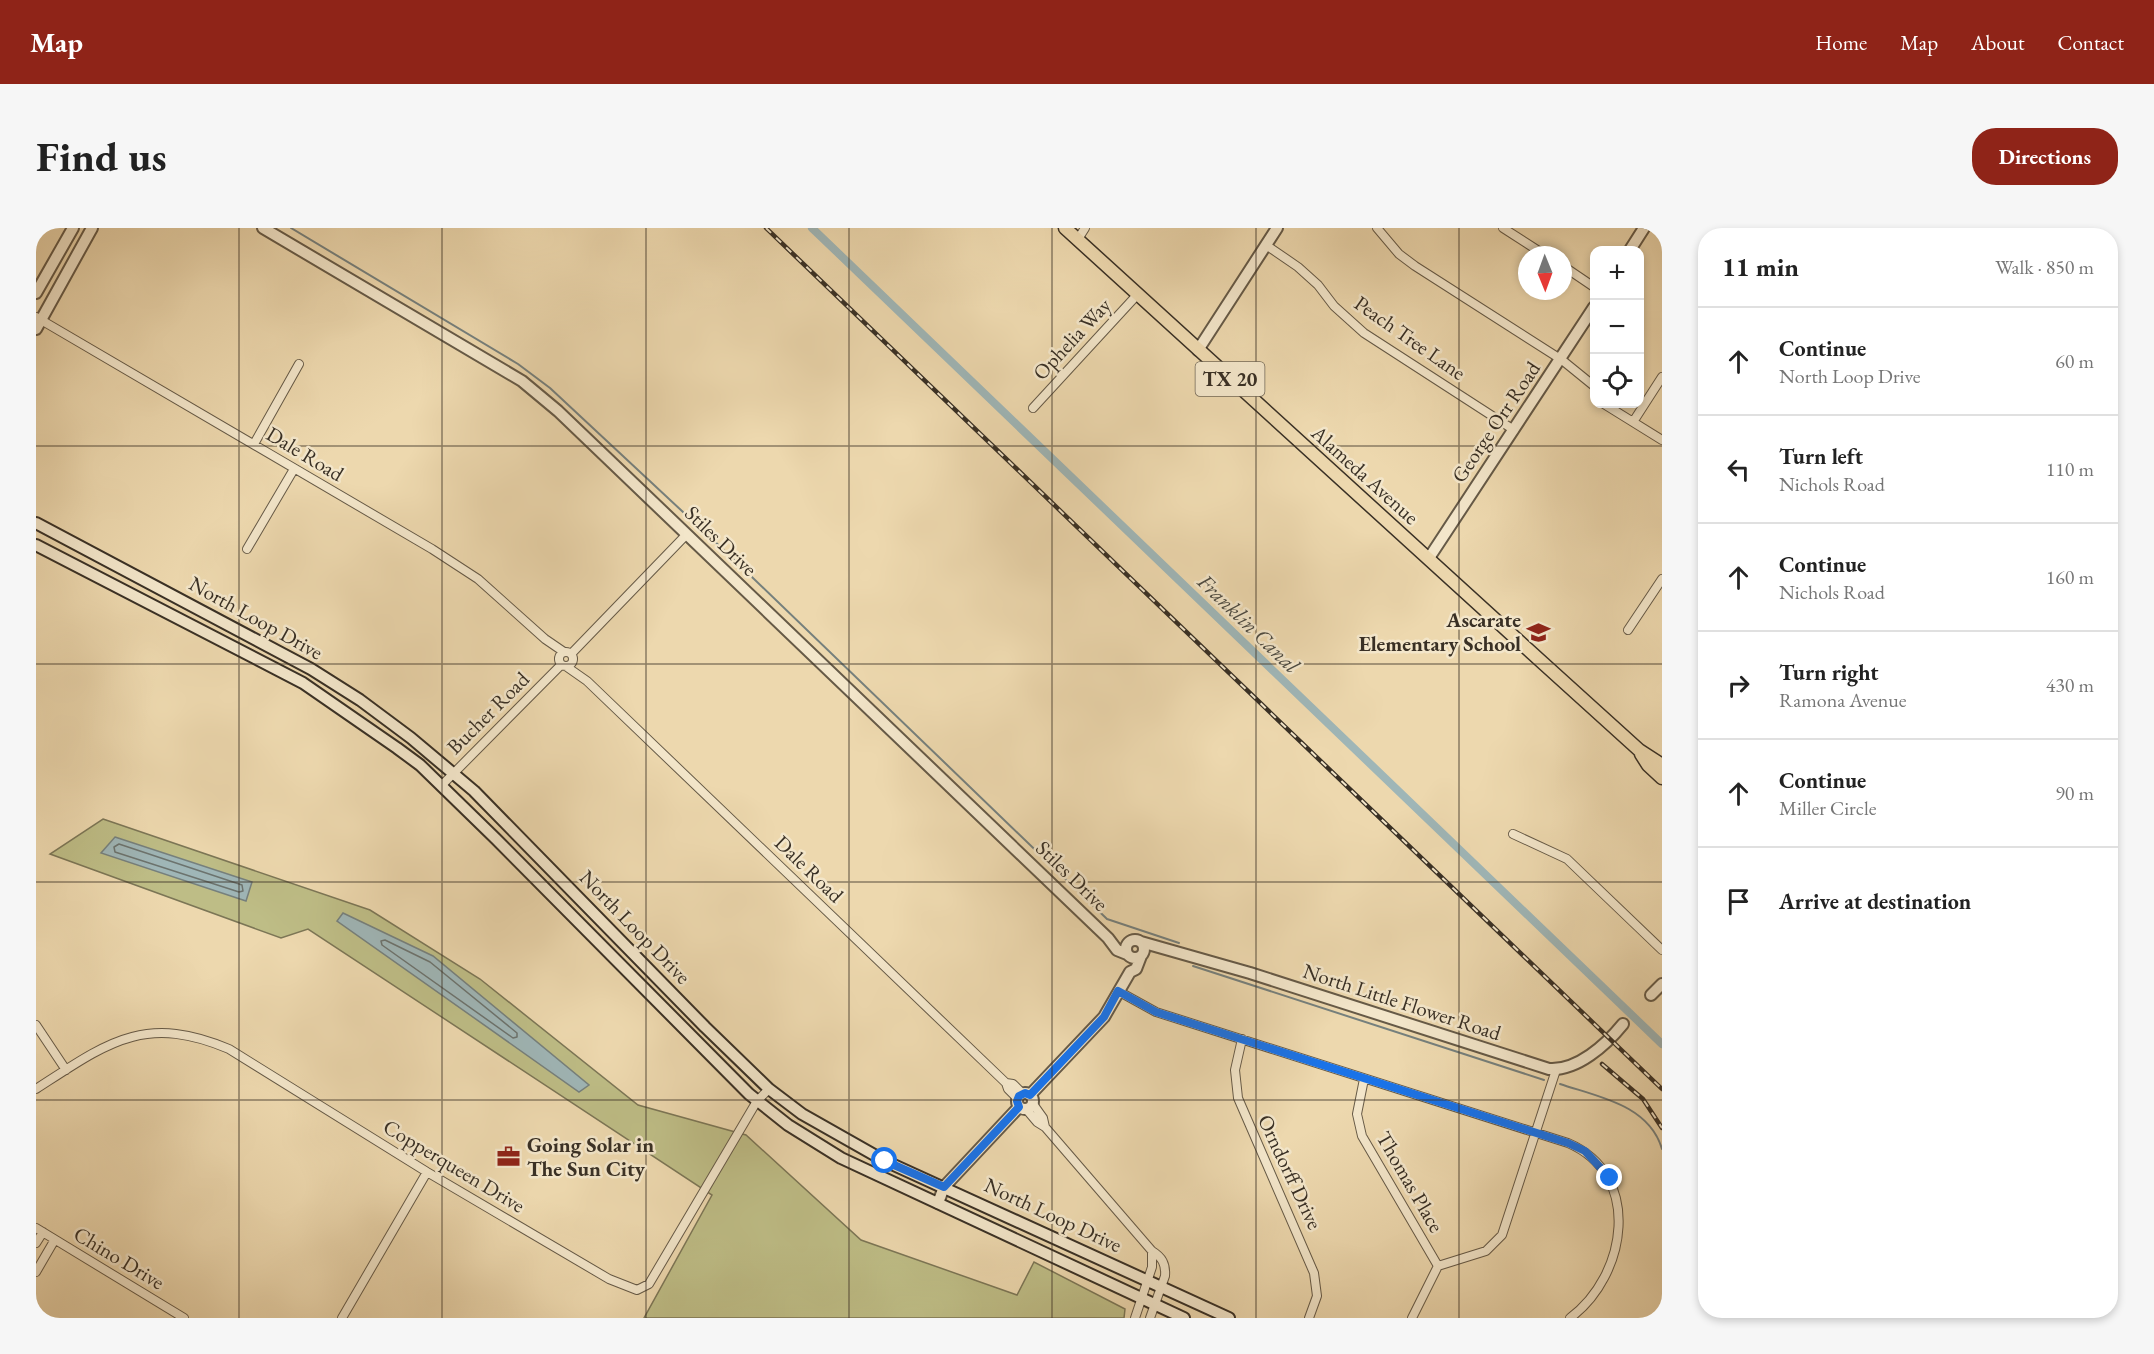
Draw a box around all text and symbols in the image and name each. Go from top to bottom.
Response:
text: Map [30,24,83,60]
text: Home [1815,29,1867,56]
text: Map [1900,29,1938,56]
text: About [1971,29,2024,56]
text: Contact [2057,29,2124,56]
button: Directions [1972,128,2118,185]
text: Find us [36,129,167,184]
north arrow [1518,246,1572,300]
map controls [1590,246,1644,408]
button: + [1590,246,1644,300]
text: 11 min [1722,250,1799,284]
text: Walk · 850 m [1995,254,2094,280]
street label: Peach Tree Lane [1349,289,1471,386]
street label: Ophelia Way [1027,291,1117,385]
button: − [1590,300,1644,354]
text: Continue [1779,334,1866,363]
icon: ahead [1722,345,1755,378]
text: 60 m [2055,348,2094,374]
button: locate [1590,354,1644,408]
street label: George Orr Road [1445,356,1546,487]
road number: TX 20 [1196,362,1264,396]
text: North Loop Drive [1779,363,1921,389]
street label: Alameda Avenue [1305,419,1425,530]
street label: Dale Road [262,420,349,487]
text: Turn left [1779,442,1863,471]
icon: left [1722,453,1755,486]
text: 110 m [2046,456,2094,482]
text: Nichols Road [1779,471,1885,497]
street label: Stiles Drive [679,499,763,582]
text: Continue [1779,550,1866,579]
icon: ahead [1722,561,1755,594]
text: 160 m [2046,564,2094,590]
water label: Franklin Canal [1191,567,1306,680]
street label: North Loop Drive [185,570,328,665]
text: Nichols Road [1779,579,1885,605]
place label: Ascarate Elementary School [1359,606,1521,657]
school or university icon: Ascarate Elementary School [1526,619,1552,645]
text: Turn right [1779,658,1878,687]
street label: Bucher Road [441,665,535,760]
icon: right [1722,669,1755,702]
text: 430 m [2046,672,2094,698]
text: Ramona Avenue [1779,687,1907,713]
text: Continue [1779,766,1866,795]
icon: ahead [1722,777,1755,810]
text: 90 m [2055,780,2094,806]
text: Miller Circle [1779,795,1877,821]
street label: Dale Road [769,829,850,908]
street label: Stiles Drive [1030,834,1114,917]
street label: North Loop Drive [574,864,697,990]
icon: arrive [1722,885,1755,918]
text: Arrive at destination [1779,887,1971,916]
street label: North Little Flower Road [1300,957,1505,1046]
street label: Orndorff Drive [1252,1110,1329,1233]
street label: Copperqueen Drive [378,1113,530,1219]
street label: Thomas Place [1371,1126,1450,1237]
place label: Going Solar in The Sun City [527,1131,654,1182]
office icon: Going Solar in The Sun City [496,1144,522,1170]
route start [871,1147,897,1173]
route end [1596,1164,1622,1190]
street label: North Loop Drive [980,1171,1126,1258]
street label: Chino Drive [69,1220,170,1295]

